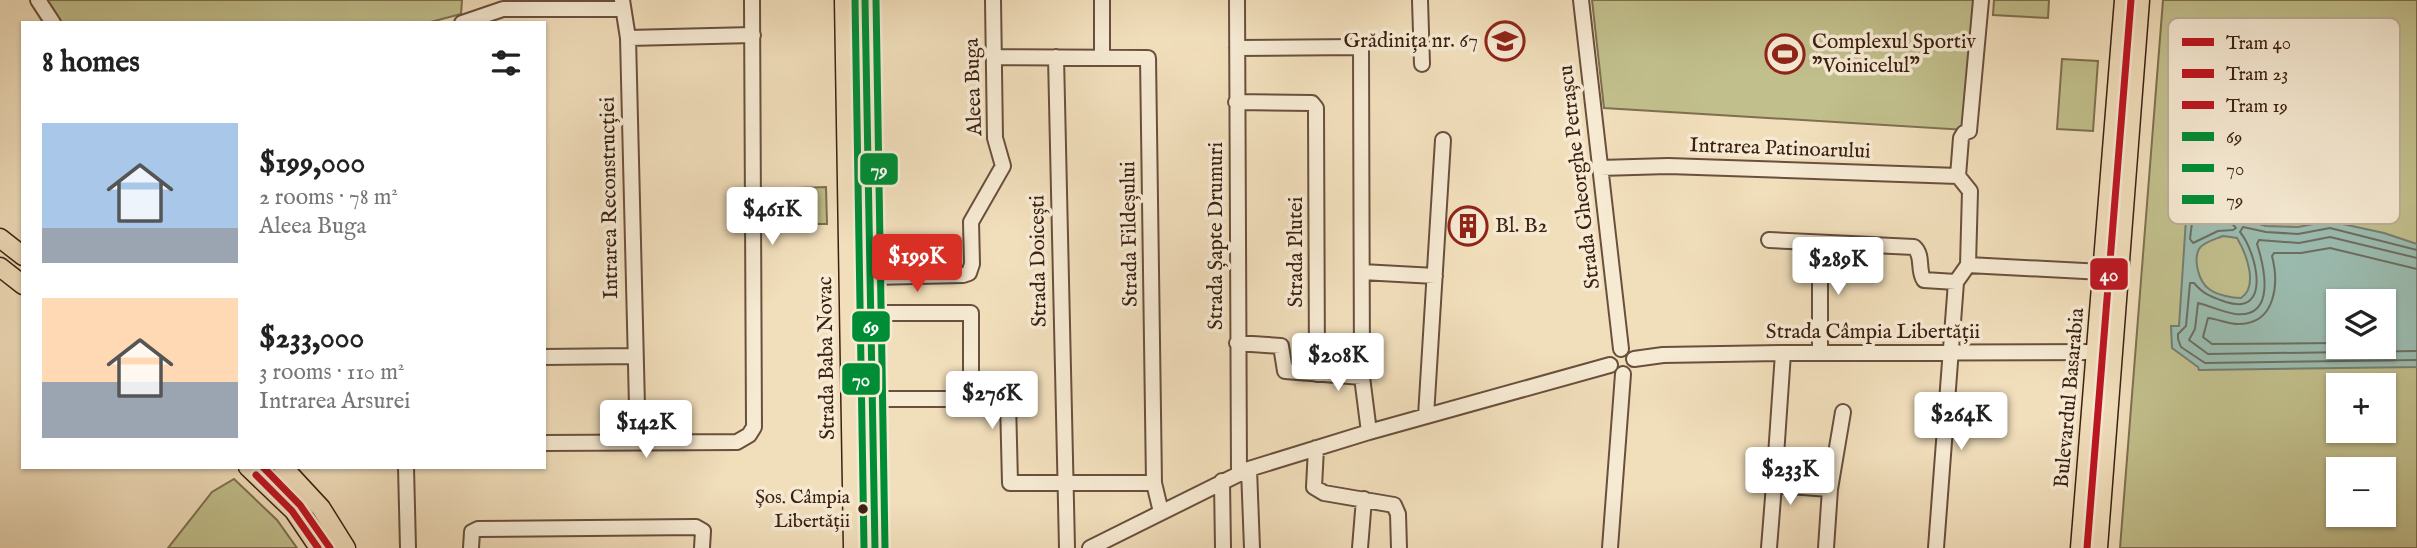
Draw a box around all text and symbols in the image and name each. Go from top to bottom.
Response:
legend [2168,18,2400,224]
school or university icon: Grădinița nr. 67 [1484,20,1526,62]
place label: Grădinița nr. 67 [1344,28,1478,55]
place label: Complexul Sportiv "Voinicelul" [1812,29,1976,80]
text: Tram 40 [2226,32,2291,56]
sports icon: Complexul Sportiv "Voinicelul" [1764,33,1806,75]
street label: Aleea Buga [959,37,989,137]
text: 8 homes [42,44,140,82]
icon: filters [487,44,525,82]
street label: Strada Gheorghe Petrașcu [1553,63,1607,291]
text: Tram 23 [2226,63,2288,87]
text: Tram 19 [2226,95,2288,119]
street label: Intrarea Reconstrucției [595,97,625,299]
text: 69 [2226,126,2242,150]
street label: Intrarea Patinoarului [1689,132,1871,166]
street label: Strada Șapte Drumuri [1203,142,1230,330]
text: $199,000 [259,145,365,183]
icon: home [98,151,182,235]
line badge: 79 [859,152,899,186]
text: 70 [2226,158,2244,182]
text: 79 [870,159,888,183]
street label: Strada Fildeșului [1115,161,1145,307]
text: 2 rooms · 78 m² [259,183,398,212]
pin: $461K [723,188,821,247]
text: 79 [2226,189,2243,213]
text: $461K [743,195,801,224]
street label: Strada Doicești [1024,195,1054,327]
street label: Strada Plutei [1283,197,1310,307]
building icon: Bl. B2 [1447,205,1489,247]
text: Aleea Buga [259,212,366,241]
place label: Bl. B2 [1495,213,1548,240]
pin: $199K [868,234,966,294]
pin: $289K [1789,238,1887,297]
text: $199K [888,242,946,271]
text: $289K [1808,245,1868,274]
line badge: 40 [2089,257,2129,291]
text: 40 [2100,264,2118,288]
street label: Strada Baba Novac [812,276,842,440]
map controls [2326,289,2396,527]
button: layers [2326,289,2396,359]
street label: Bulevardul Basarabia [2049,306,2091,489]
line badge: 69 [851,310,891,343]
text: 69 [863,316,879,340]
street label: Strada Câmpia Libertății [1766,319,1980,346]
text: $233,000 [259,320,364,358]
icon: home [98,326,182,410]
pin: $208K [1289,334,1387,393]
text: $208K [1308,341,1368,370]
text: 3 rooms · 110 m² [259,358,404,387]
line badge: 70 [841,362,881,396]
text: 70 [852,369,870,393]
pin: $276K [943,372,1041,431]
button: + [2326,373,2396,443]
text: $276K [962,379,1022,408]
text: Intrarea Arsurei [259,387,410,416]
pin: $264K [1912,392,2010,452]
pin: $142K [597,400,695,460]
text: $264K [1930,400,1992,429]
text: $142K [616,408,676,437]
pin: $233K [1741,448,1839,507]
text: $233K [1761,455,1819,484]
button: − [2326,457,2396,527]
place label: Șos. Câmpia Libertății [755,486,851,534]
marker: Șos. Câmpia Libertății [856,502,870,516]

